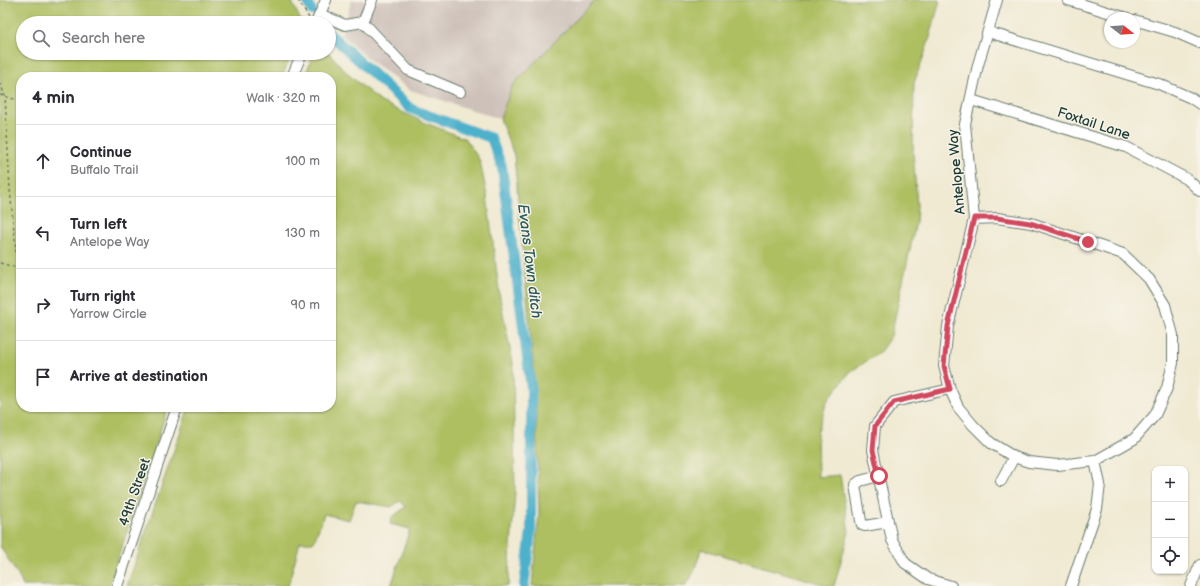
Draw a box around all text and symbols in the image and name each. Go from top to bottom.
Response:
north arrow [1104,12,1140,48]
search box [16,16,336,60]
icon: search [30,27,52,49]
text: Search here [62,29,145,48]
text: 4 min [32,88,75,108]
text: Walk · 320 m [246,90,320,106]
street label: Foxtail Lane [1055,104,1132,143]
street label: Antelope Way [944,128,969,215]
text: Continue [70,143,132,162]
icon: ahead [32,150,54,172]
text: 100 m [285,153,320,169]
text: Buffalo Trail [70,162,138,178]
water label: Evans Town ditch [513,203,546,319]
text: Turn left [70,215,127,234]
icon: left [32,222,54,244]
text: 130 m [285,225,320,241]
route end [1079,233,1097,251]
text: Antelope Way [70,234,149,250]
text: Turn right [70,287,135,306]
icon: right [32,294,54,316]
text: 90 m [291,297,320,313]
text: Yarrow Circle [70,306,147,322]
icon: arrive [32,366,54,388]
text: Arrive at destination [70,367,208,386]
street label: 49th Street [115,455,154,528]
map controls [1152,466,1188,574]
button: + [1152,466,1188,502]
route start [870,467,888,485]
button: − [1152,502,1188,538]
button: locate [1152,538,1188,574]

